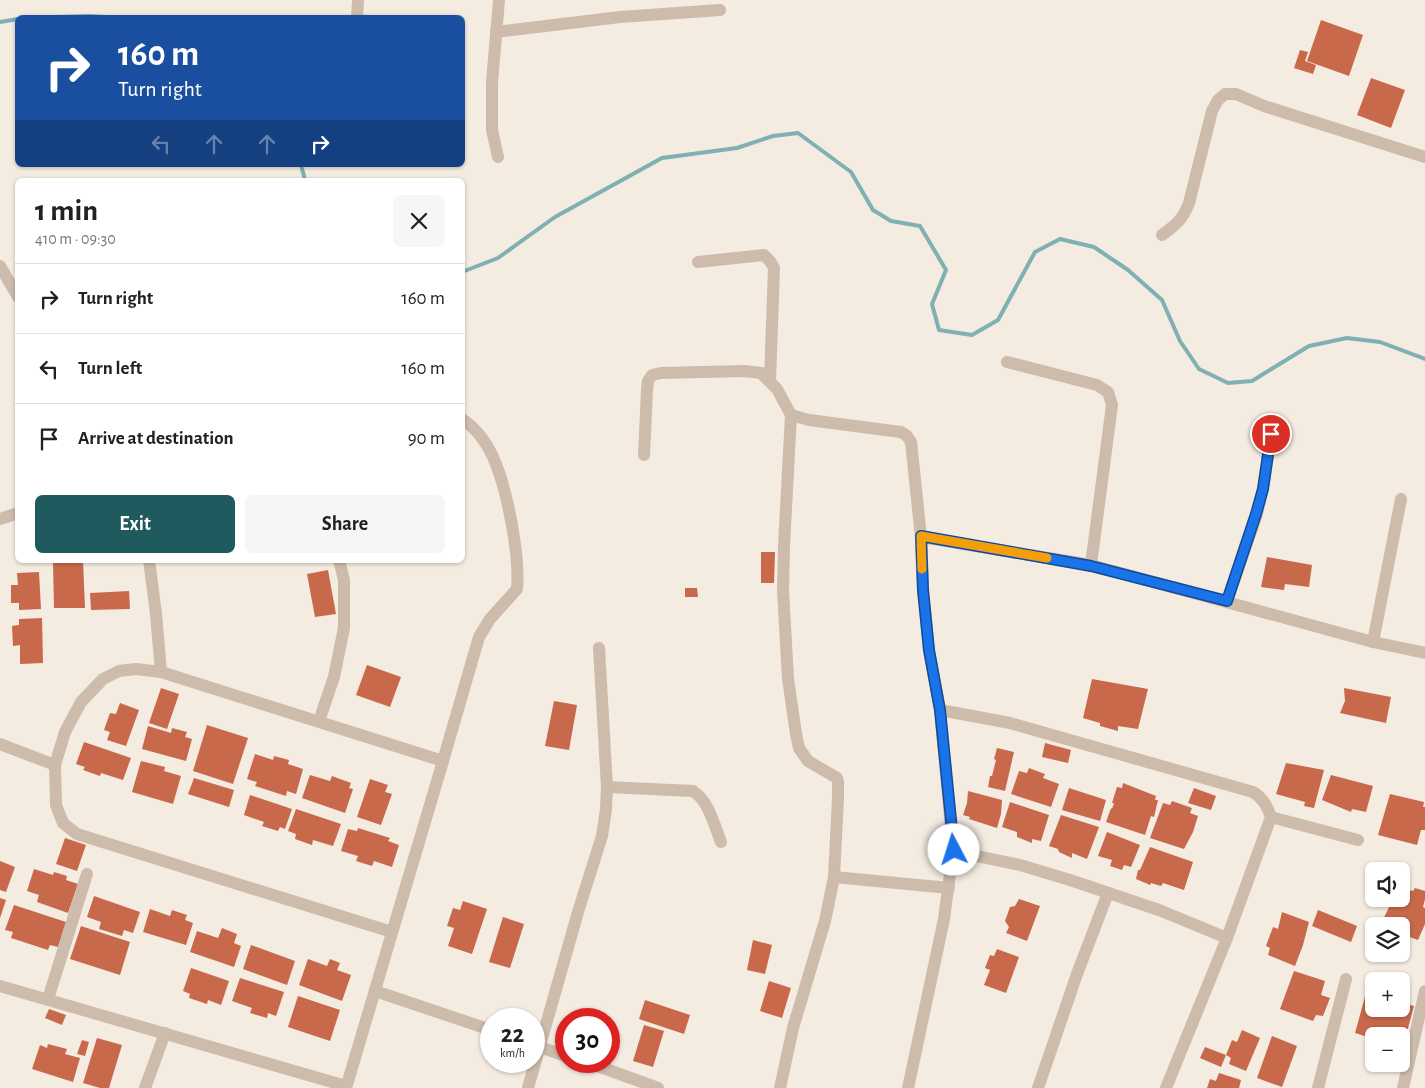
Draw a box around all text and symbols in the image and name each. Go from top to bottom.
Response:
icon: right [35,35,100,100]
text: 160 m [118,37,199,72]
text: Turn right [118,78,202,100]
icon: left [147,130,175,158]
icon: ahead [200,130,228,158]
icon: ahead [253,130,281,158]
icon: right [306,130,334,158]
button: close [393,195,445,247]
text: 1 min [35,196,98,226]
text: 410 m · 09:30 [35,231,116,247]
icon: right [35,285,63,313]
text: Turn right [78,289,153,308]
text: 160 m [401,289,445,308]
icon: left [35,355,63,383]
text: Turn left [78,359,142,378]
text: 160 m [401,359,445,378]
pin [1250,413,1292,455]
icon: arrive [1257,420,1285,448]
icon: arrive [35,425,63,453]
text: Arrive at destination [78,429,234,448]
text: 90 m [408,429,445,448]
button: Exit [35,495,235,553]
button: Share [245,495,445,553]
position arrow [927,823,979,875]
map controls [1365,862,1410,1072]
button: sound [1365,862,1410,907]
button: layers [1365,917,1410,962]
button: + [1365,972,1410,1017]
speed limit sign: 30 [555,1008,620,1073]
text: 22 [501,1022,524,1047]
button: − [1365,1027,1410,1072]
text: km/h [500,1047,525,1059]

